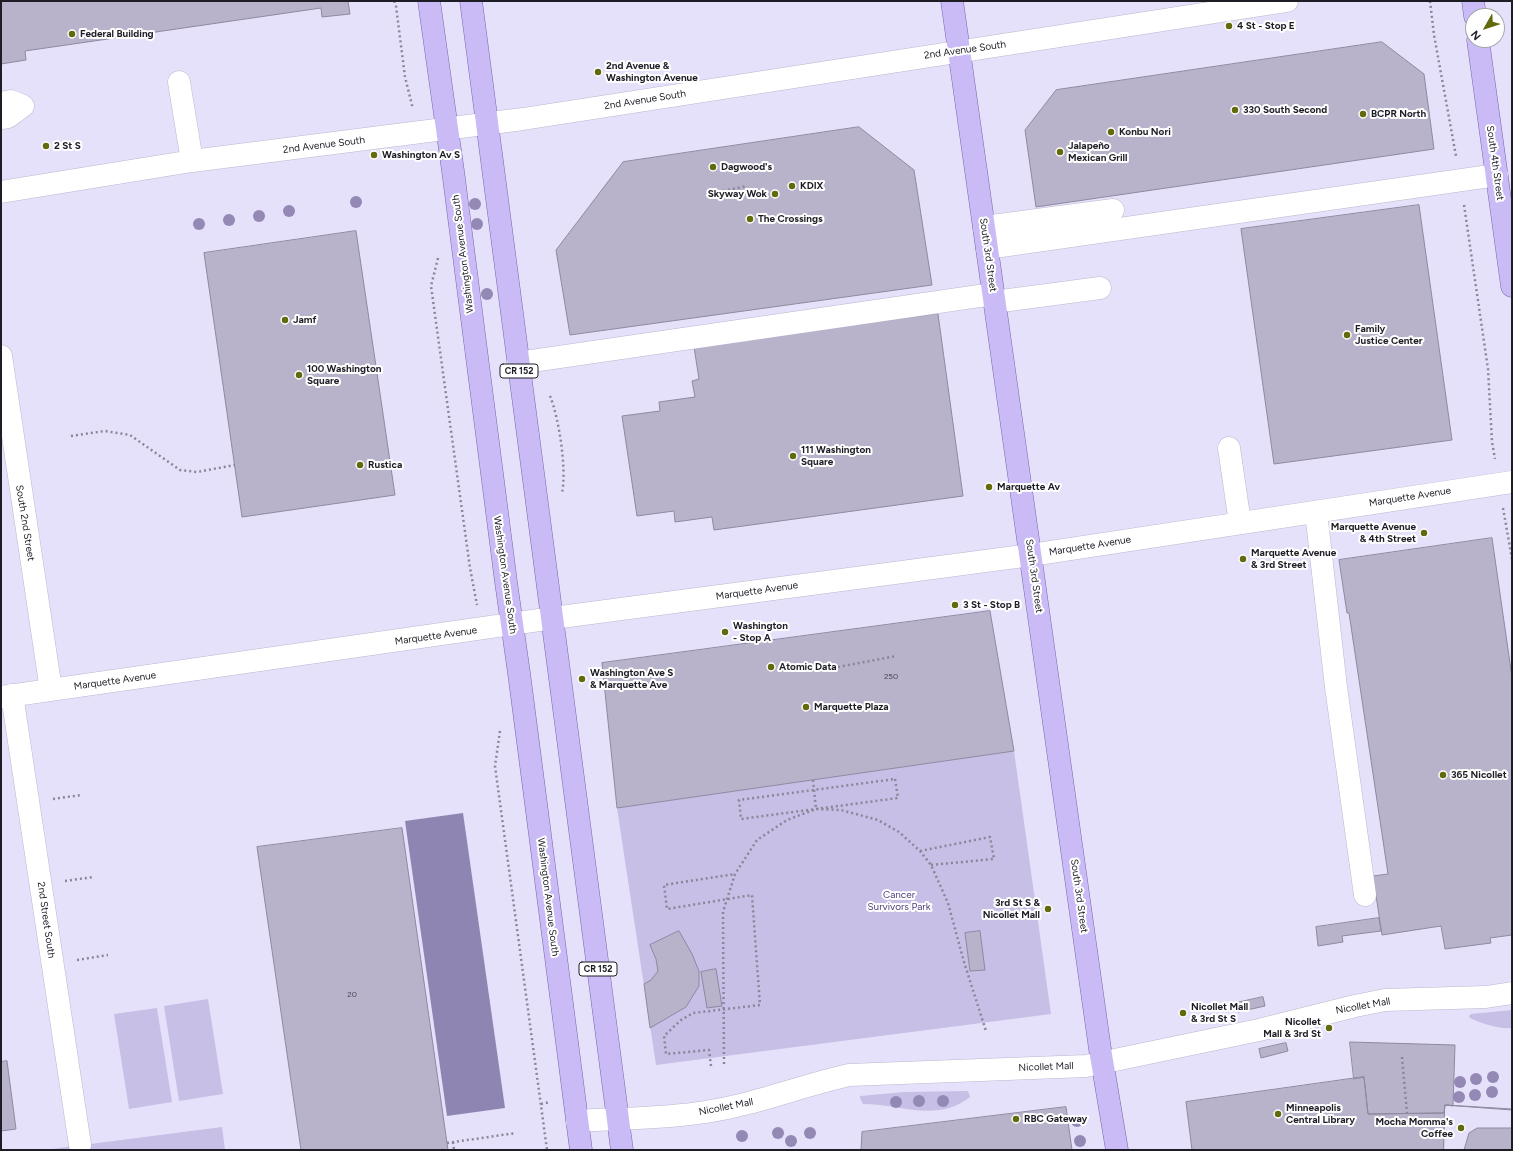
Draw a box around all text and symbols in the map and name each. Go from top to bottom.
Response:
north arrow [1465,8,1505,48]
place label: 4 St - Stop E [1237,20,1295,32]
marker: 4 St - Stop E [1224,21,1234,31]
place label: Federal Building [80,28,154,40]
text: N [1468,28,1484,43]
marker: Federal Building [67,29,77,39]
street label: 2nd Avenue South [923,38,1007,62]
place label: 2nd Avenue & Washington Avenue [606,60,698,84]
marker: 2nd Avenue & Washington Avenue [593,67,603,77]
street label: 2nd Avenue South [603,88,687,112]
place label: 330 South Second [1243,104,1327,116]
marker: 330 South Second [1230,105,1240,115]
place label: BCPR North [1371,108,1426,120]
marker: BCPR North [1358,109,1368,119]
street label: South 4th Street [1484,125,1506,201]
place label: Konbu Nori [1119,126,1171,138]
marker: Konbu Nori [1106,127,1116,137]
street label: 2nd Avenue South [282,134,366,156]
place label: 2 St S [54,140,81,152]
place label: Jalapeño Mexican Grill [1068,140,1128,164]
marker: 2 St S [41,141,51,151]
marker: Jalapeño Mexican Grill [1055,147,1065,157]
place label: Washington Av S [382,149,460,161]
marker: Washington Av S [369,150,379,160]
place label: Dagwood's [721,161,772,173]
marker: Dagwood's [708,162,718,172]
place label: KDIX [800,180,823,192]
marker: KDIX [787,181,797,191]
place label: Skyway Wok [708,188,767,200]
marker: Skyway Wok [770,189,780,199]
street label: Washington Avenue South [450,194,476,314]
place label: The Crossings [758,213,823,225]
marker: The Crossings [745,214,755,224]
street label: South 3rd Street [977,217,999,293]
place label: Jamf [293,314,316,326]
marker: Jamf [280,315,290,325]
place label: Family Justice Center [1355,323,1423,346]
marker: Family Justice Center [1342,330,1352,340]
place label: 100 Washington Square [307,363,381,386]
road number: CR 152 [500,364,538,378]
marker: 100 Washington Square [294,370,304,380]
place label: 111 Washington Square [801,444,871,468]
marker: 111 Washington Square [788,451,798,461]
place label: Rustica [368,459,402,471]
marker: Rustica [355,460,365,470]
place label: Marquette Av [997,481,1060,493]
marker: Marquette Av [984,482,994,492]
street label: South 2nd Street [13,484,37,562]
street label: Marquette Avenue [1368,485,1452,509]
street label: Washington Avenue South [491,515,519,635]
place label: Marquette Avenue & 4th Street [1331,521,1416,544]
marker: Marquette Avenue & 4th Street [1419,528,1429,538]
street label: Marquette Avenue [1048,534,1132,558]
street label: South 3rd Street [1023,538,1045,614]
place label: Marquette Avenue & 3rd Street [1251,547,1336,570]
marker: Marquette Avenue & 3rd Street [1238,554,1248,564]
street label: Marquette Avenue [715,579,799,603]
place label: 3 St - Stop B [963,599,1020,611]
marker: 3 St - Stop B [950,600,960,610]
place label: Washington - Stop A [733,620,788,644]
street label: Marquette Avenue [394,624,478,648]
marker: Washington - Stop A [720,627,730,637]
place label: Atomic Data [779,661,837,673]
marker: Atomic Data [766,662,776,672]
place label: Washington Ave S & Marquette Ave [590,667,673,690]
street label: Marquette Avenue [73,669,157,693]
house number: 250 [884,672,898,682]
marker: Washington Ave S & Marquette Ave [577,674,587,684]
place label: Marquette Plaza [814,701,889,713]
marker: Marquette Plaza [801,702,811,712]
place label: 365 Nicollet [1451,769,1507,781]
marker: 365 Nicollet [1438,770,1448,780]
street label: Washington Avenue South [535,837,561,957]
street label: South 3rd Street [1068,858,1090,934]
street label: 2nd Street South [35,881,57,959]
park label: Cancer Survivors Park [867,889,931,912]
place label: 3rd St S & Nicollet Mall [983,897,1040,920]
marker: 3rd St S & Nicollet Mall [1043,904,1053,914]
road number: CR 152 [579,962,617,976]
house number: 20 [347,990,357,1000]
street label: Nicollet Mall [1335,995,1391,1017]
place label: Nicollet Mall & 3rd St S [1191,1001,1248,1024]
marker: Nicollet Mall & 3rd St S [1178,1008,1188,1018]
place label: Nicollet Mall & 3rd St [1263,1016,1321,1040]
marker: Nicollet Mall & 3rd St [1324,1023,1334,1033]
street label: Nicollet Mall [1018,1060,1074,1074]
street label: Nicollet Mall [698,1096,754,1118]
place label: Minneapolis Central Library [1286,1102,1355,1126]
marker: Minneapolis Central Library [1273,1109,1283,1119]
place label: RBC Gateway [1024,1113,1087,1125]
marker: RBC Gateway [1011,1114,1021,1124]
place label: Mocha Momma's Coffee [1375,1116,1453,1140]
marker: Mocha Momma's Coffee [1456,1123,1466,1133]

